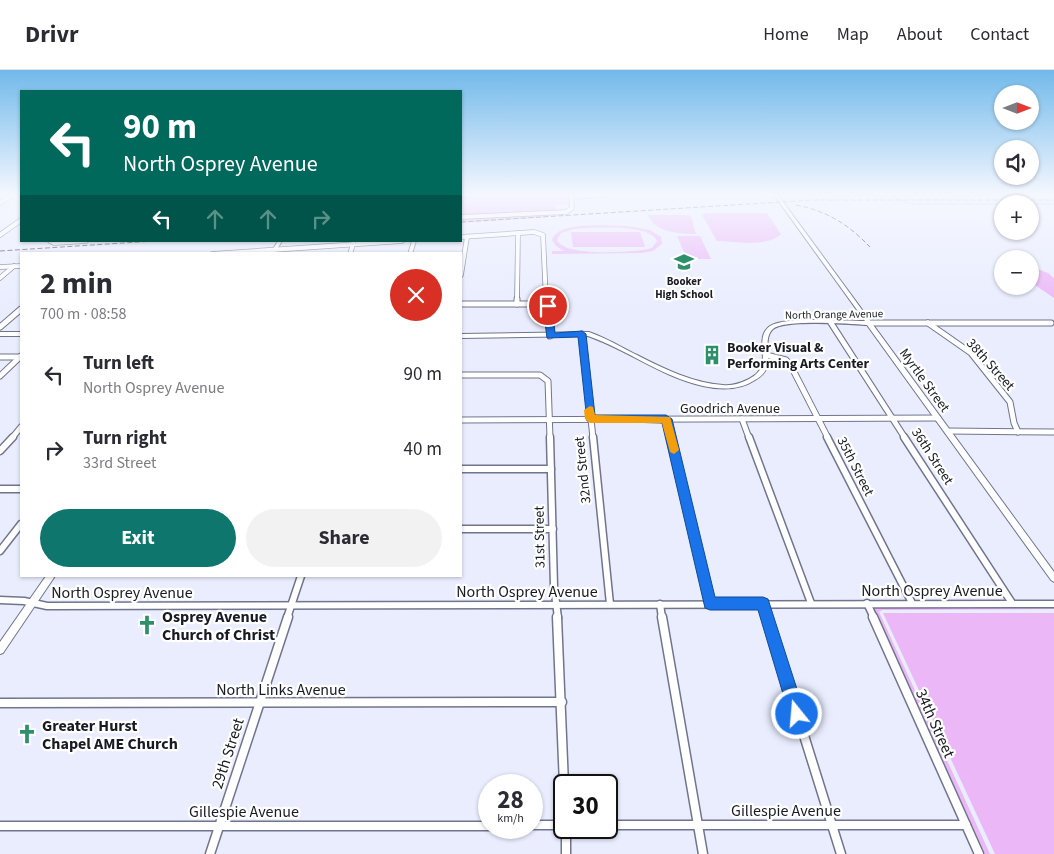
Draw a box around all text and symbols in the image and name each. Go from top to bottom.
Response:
text: Drivr [25,17,79,52]
text: Home [763,22,809,47]
text: Map [837,22,869,47]
text: About [897,22,942,47]
text: Contact [970,22,1029,47]
north arrow [994,85,1039,130]
map controls [994,85,1039,295]
text: 90 m [123,102,197,152]
icon: left [40,110,105,175]
button: sound [994,140,1039,185]
text: North Osprey Avenue [123,148,318,180]
button: + [994,195,1039,240]
icon: left [148,205,176,233]
icon: ahead [201,205,229,233]
icon: ahead [254,205,282,233]
icon: right [307,205,335,233]
button: − [994,250,1039,295]
school or university icon: Booker High School [673,251,695,273]
text: 2 min [40,262,113,305]
button: close [390,269,442,321]
place label: Booker High School [655,274,714,302]
pin [527,285,569,327]
icon: arrive [534,292,562,320]
text: 700 m · 08:58 [40,303,127,325]
street label: North Orange Avenue [785,306,884,323]
street label: 38th Street [961,334,1019,395]
place label: Booker Visual & Performing Arts Center [727,338,870,374]
building icon: Booker Visual & Performing Arts Center [701,344,723,366]
street label: Myrtle Street [894,344,954,417]
text: Turn left [83,350,154,377]
icon: left [40,361,68,389]
text: 90 m [404,361,442,388]
text: North Osprey Avenue [83,377,225,399]
street label: Goodrich Avenue [680,399,780,419]
street label: 36th Street [906,424,958,489]
text: Turn right [83,425,167,452]
street label: 35th Street [832,433,879,500]
street label: 32nd Street [570,435,596,504]
icon: right [40,436,68,464]
text: 40 m [404,436,442,463]
text: 33rd Street [83,452,156,474]
street label: 31st Street [529,505,551,568]
button: Exit [40,509,236,567]
button: Share [246,509,442,567]
street label: North Osprey Avenue [861,580,1003,602]
street label: North Osprey Avenue [456,581,598,603]
street label: North Osprey Avenue [51,582,193,604]
place label: Osprey Avenue Church of Christ [162,606,275,646]
church icon: Osprey Avenue Church of Christ [136,614,158,636]
street label: North Links Avenue [216,679,346,701]
street label: 34th Street [910,685,960,762]
position arrow [770,687,822,739]
street label: 29th Street [206,714,250,792]
place label: Greater Hurst Chapel AME Church [42,715,178,755]
church icon: Greater Hurst Chapel AME Church [16,723,38,745]
speed limit sign: 30 [553,774,618,839]
text: 28 [497,782,524,818]
street label: Gillespie Avenue [731,800,841,822]
street label: Gillespie Avenue [189,801,299,823]
text: km/h [497,810,524,827]

